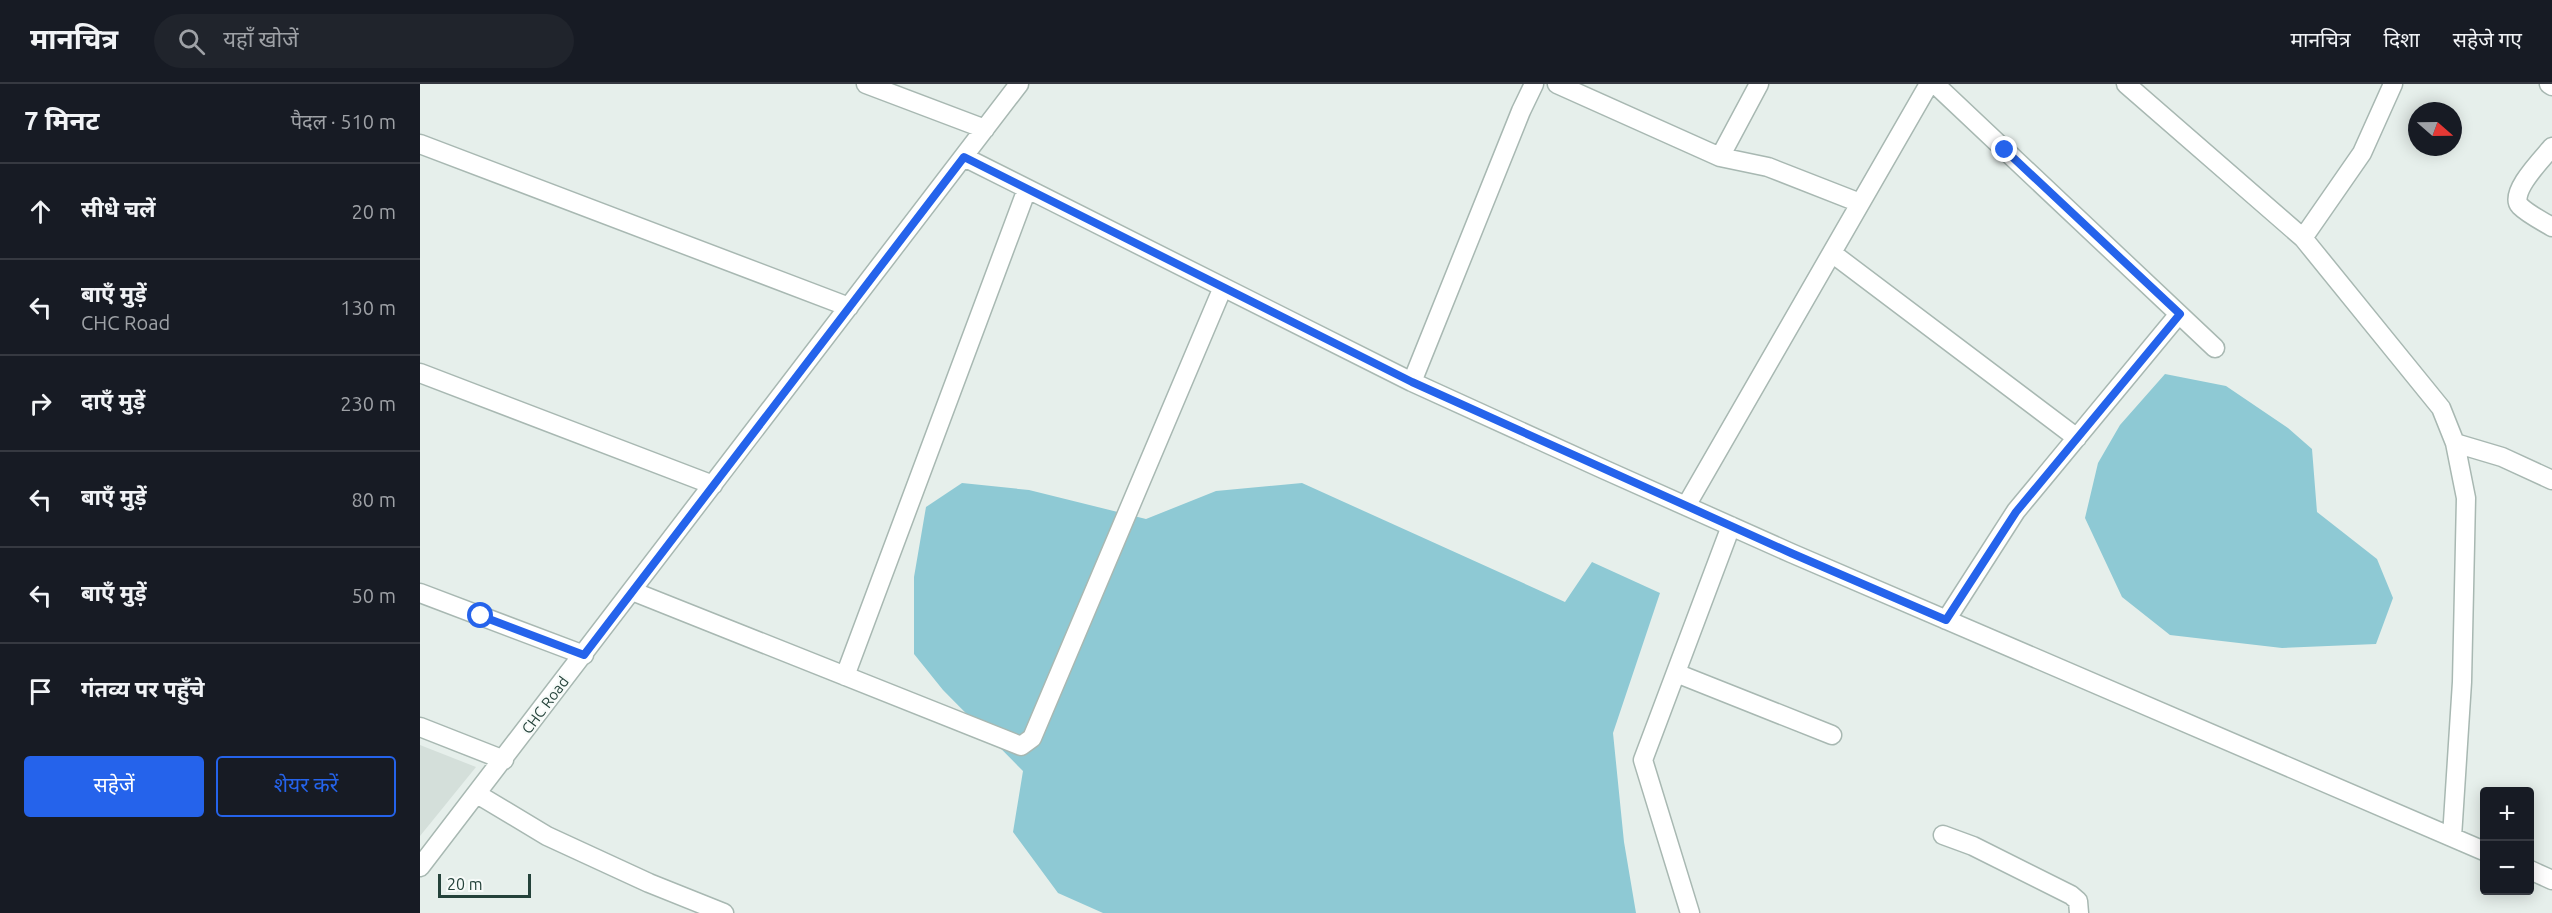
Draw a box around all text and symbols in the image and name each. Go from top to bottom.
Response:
search box [154,14,574,68]
text: मानचित्र [30,23,118,54]
icon: search [175,25,208,58]
text: यहाँ खोजें [223,26,298,51]
text: मानचित्र [2290,27,2351,51]
text: दिशा [2384,27,2420,51]
text: सहेजे गए [2453,27,2522,51]
north arrow [2408,102,2462,156]
text: 7 मिनट [24,106,99,135]
text: पैदल · 510 m [291,110,396,133]
route end [1991,136,2017,162]
icon: ahead [24,195,57,228]
text: सीधे चलें [81,196,156,221]
text: 20 m [352,200,396,223]
text: बाएँ मुड़ें [81,281,147,306]
icon: left [24,291,57,324]
text: 130 m [340,296,396,319]
text: CHC Road [81,311,170,334]
icon: right [24,387,57,420]
text: दाएँ मुड़ें [81,388,145,413]
text: 230 m [340,392,396,415]
icon: left [24,483,57,516]
text: बाएँ मुड़ें [81,484,147,509]
text: 80 m [352,488,396,511]
icon: left [24,579,57,612]
text: बाएँ मुड़ें [81,580,147,605]
text: 50 m [352,584,396,607]
route start [467,602,493,628]
street label: CHC Road [518,673,572,737]
icon: arrive [24,675,57,708]
text: गंतव्य पर पहुँचे [81,676,205,701]
button: सहेजें [24,756,204,817]
button: शेयर करें [216,756,396,817]
map controls [2480,787,2534,895]
button: + [2480,787,2534,841]
button: − [2480,841,2534,895]
scale bar [438,871,531,898]
text: 20 m [447,875,483,893]

